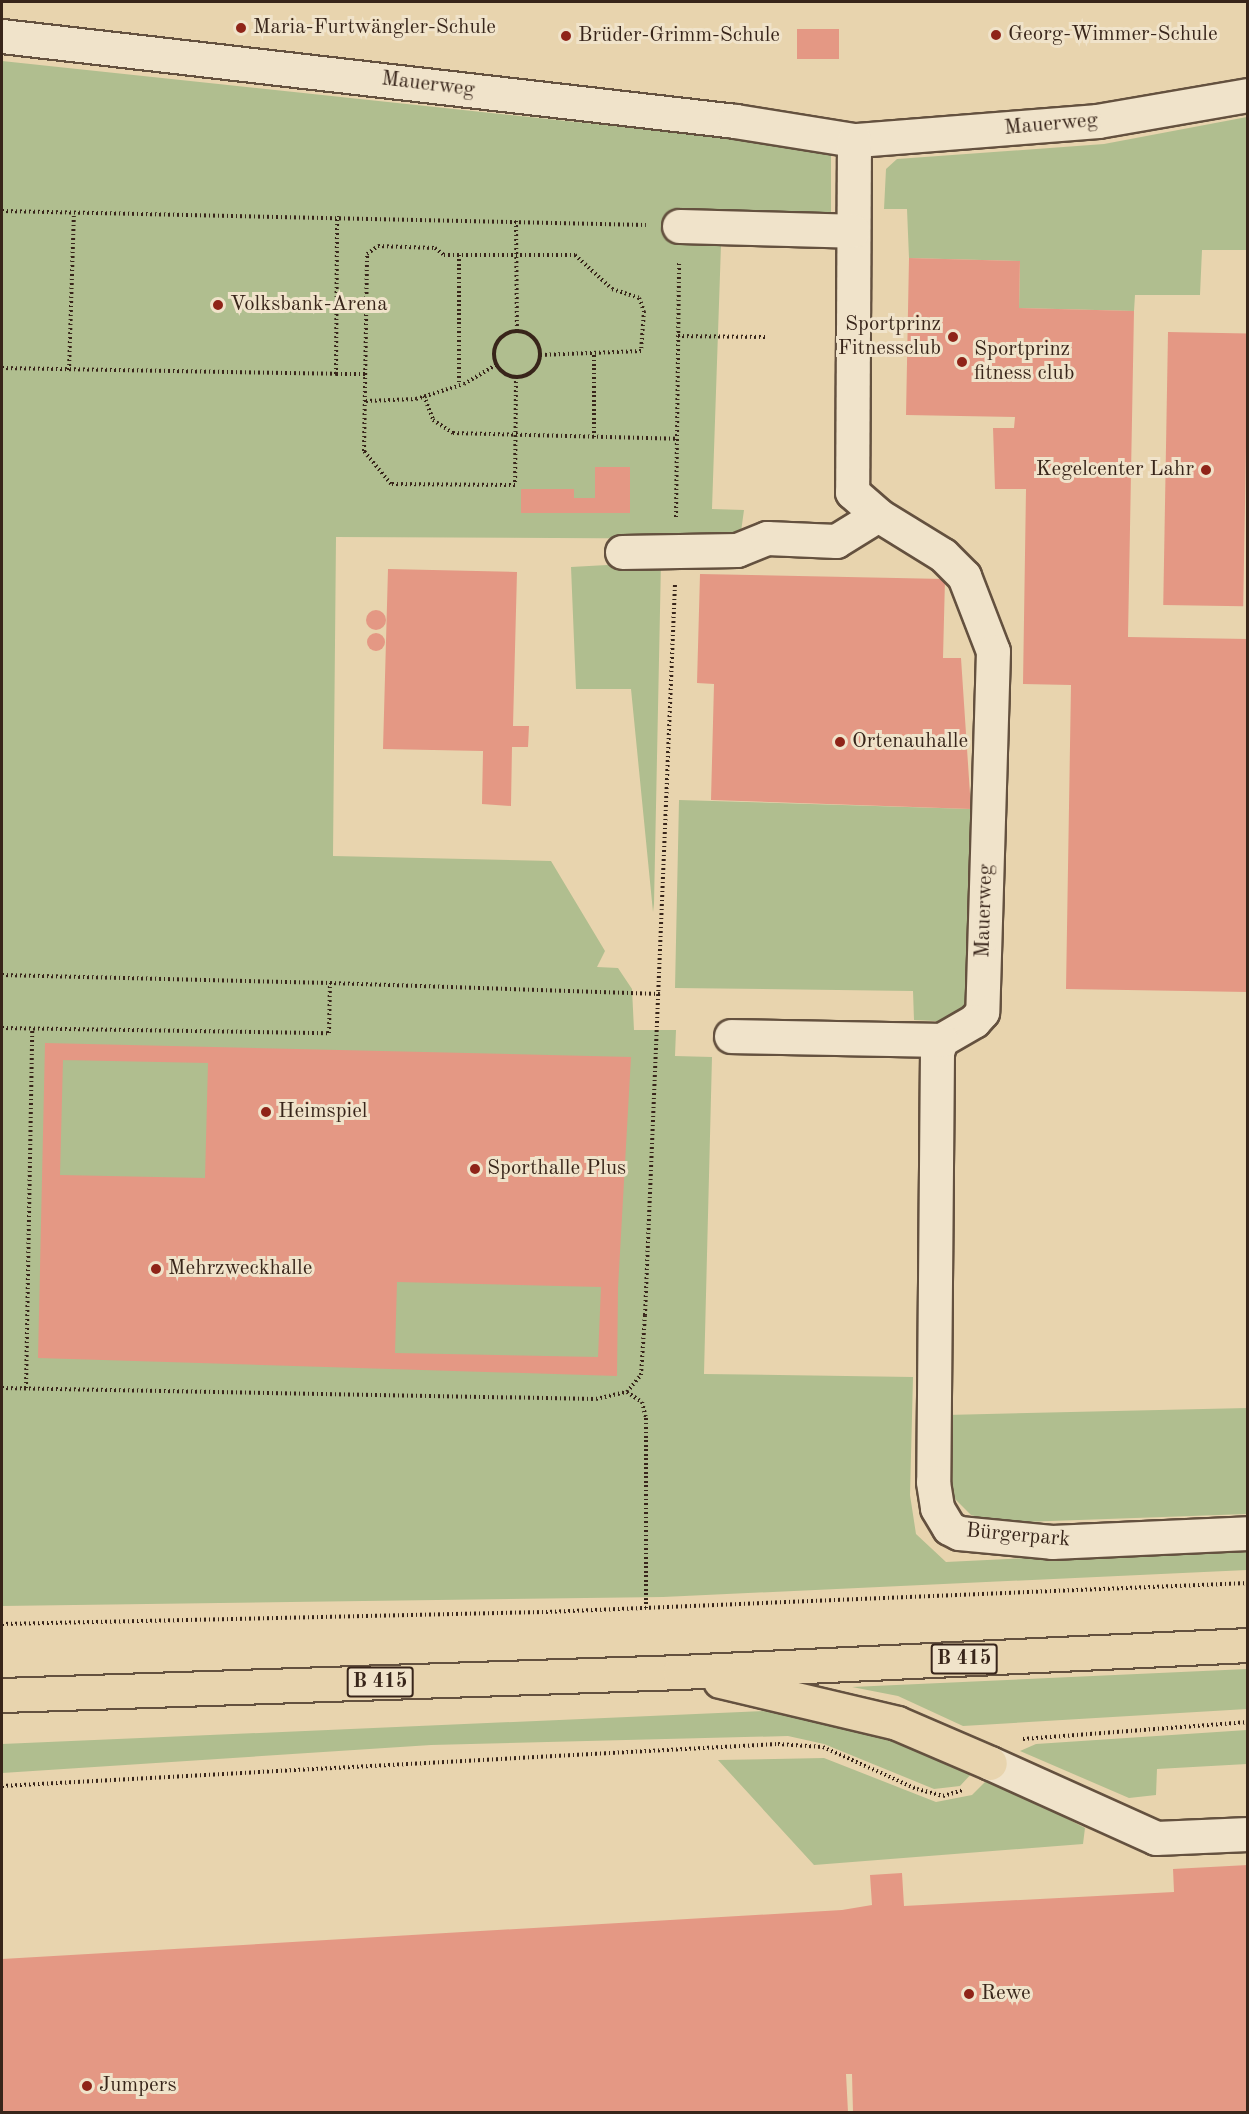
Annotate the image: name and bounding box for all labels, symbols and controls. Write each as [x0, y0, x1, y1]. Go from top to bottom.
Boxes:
place label: Maria-Furtwängler-Schule [253, 15, 496, 41]
marker: Maria-Furtwängler-Schule [234, 21, 248, 35]
place label: Georg-Wimmer-Schule [1008, 22, 1218, 48]
place label: Brüder-Grimm-Schule [578, 23, 780, 49]
marker: Georg-Wimmer-Schule [989, 28, 1003, 42]
marker: Brüder-Grimm-Schule [559, 29, 573, 43]
street label: Mauerweg [380, 67, 476, 103]
street label: Mauerweg [1003, 108, 1099, 142]
place label: Volksbank-Arena [230, 292, 387, 318]
marker: Volksbank-Arena [211, 298, 225, 312]
place label: Sportprinz Fitnessclub [838, 312, 941, 362]
marker: Sportprinz Fitnessclub [946, 330, 960, 344]
place label: Sportprinz fitness club [974, 337, 1074, 387]
marker: Sportprinz fitness club [955, 355, 969, 369]
place label: Kegelcenter Lahr [1036, 457, 1194, 483]
marker: Kegelcenter Lahr [1199, 463, 1213, 477]
place label: Ortenauhalle [852, 729, 968, 755]
marker: Ortenauhalle [833, 735, 847, 749]
street label: Mauerweg [971, 864, 999, 958]
place label: Heimspiel [278, 1099, 368, 1125]
marker: Heimspiel [259, 1105, 273, 1119]
place label: Sporthalle Plus [487, 1156, 626, 1182]
marker: Sporthalle Plus [468, 1162, 482, 1176]
place label: Mehrzweckhalle [168, 1256, 312, 1282]
marker: Mehrzweckhalle [149, 1262, 163, 1276]
street label: Bürgerpark [965, 1519, 1071, 1553]
road number: B 415 [930, 1642, 998, 1676]
road number: B 415 [346, 1665, 415, 1699]
place label: Rewe [981, 1981, 1031, 2007]
marker: Rewe [962, 1987, 976, 2001]
place label: Jumpers [99, 2073, 176, 2099]
marker: Jumpers [80, 2079, 94, 2093]

